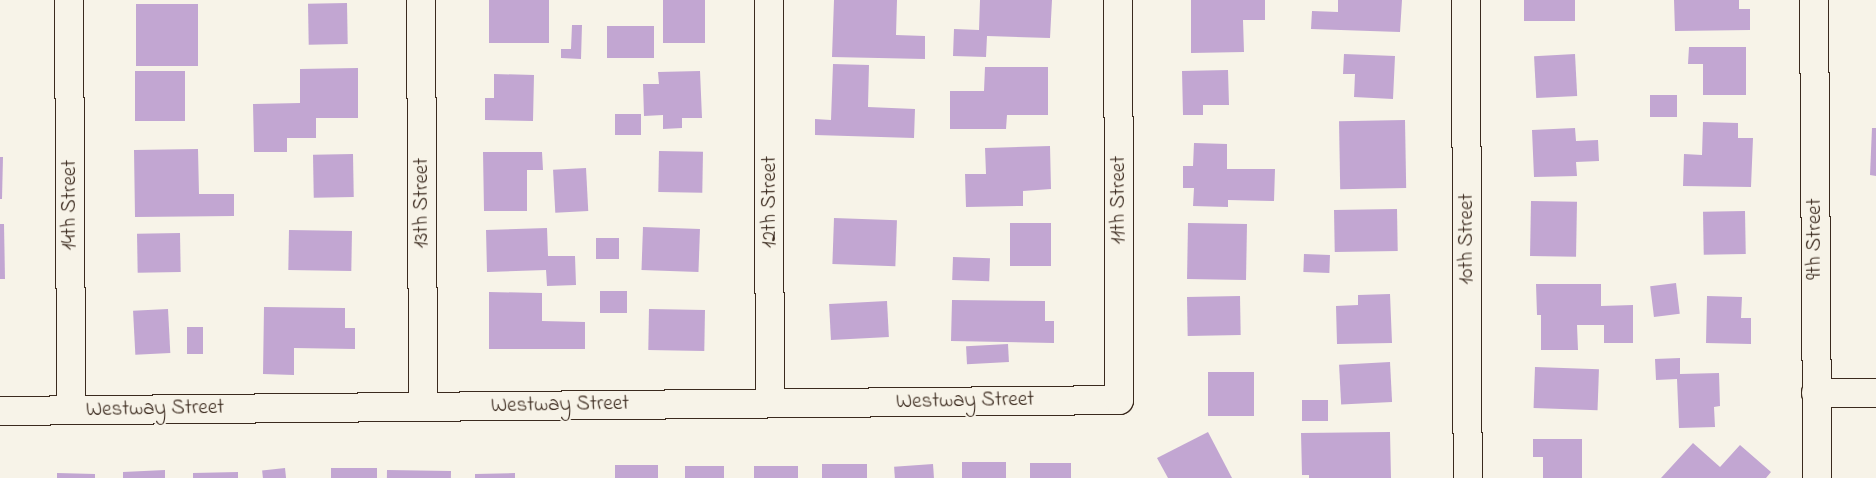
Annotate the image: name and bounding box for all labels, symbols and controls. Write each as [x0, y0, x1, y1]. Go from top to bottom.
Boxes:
street label: 12th Street [757, 156, 783, 248]
street label: 11th Street [1106, 156, 1132, 244]
street label: 13th Street [409, 158, 435, 248]
street label: 14th Street [57, 160, 83, 250]
street label: 10th Street [1454, 194, 1480, 284]
street label: 9th Street [1802, 198, 1828, 280]
street label: Westway Street [896, 387, 1034, 415]
street label: Westway Street [491, 391, 629, 419]
street label: Westway Street [86, 395, 224, 423]

